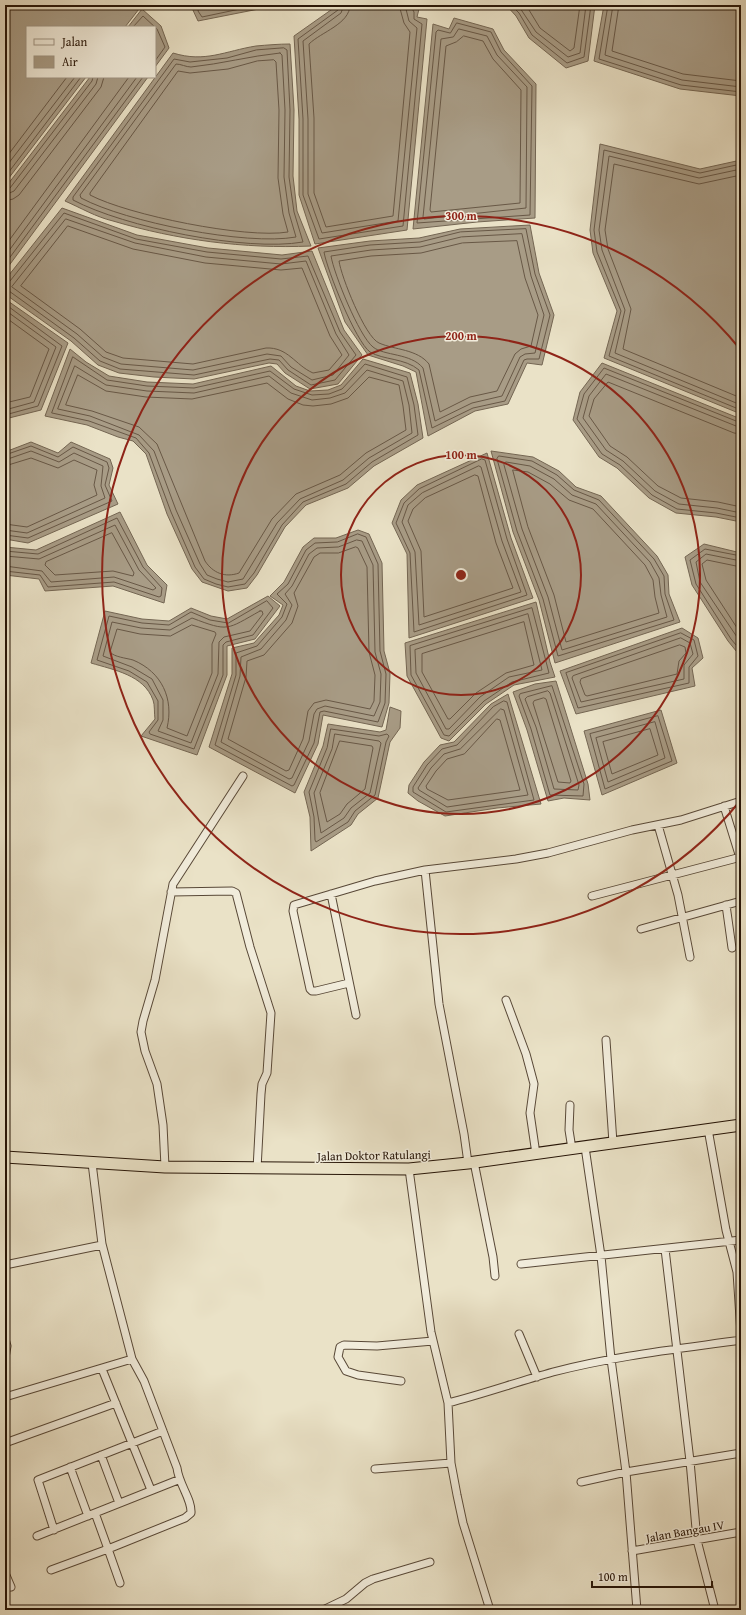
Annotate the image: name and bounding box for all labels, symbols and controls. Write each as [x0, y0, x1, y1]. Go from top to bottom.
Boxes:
legend [26, 26, 156, 78]
text: Jalan [60, 33, 87, 50]
text: Air [62, 53, 78, 70]
text: 300 m [445, 207, 478, 224]
text: 200 m [445, 327, 478, 344]
text: 100 m [445, 446, 478, 463]
centre of rings [454, 568, 468, 582]
street label: Jalan Doktor Ratulangi [315, 1145, 432, 1165]
street label: Jalan Bangau IV [642, 1516, 726, 1547]
scale bar [592, 1563, 712, 1589]
text: 100 m [598, 1568, 628, 1585]

